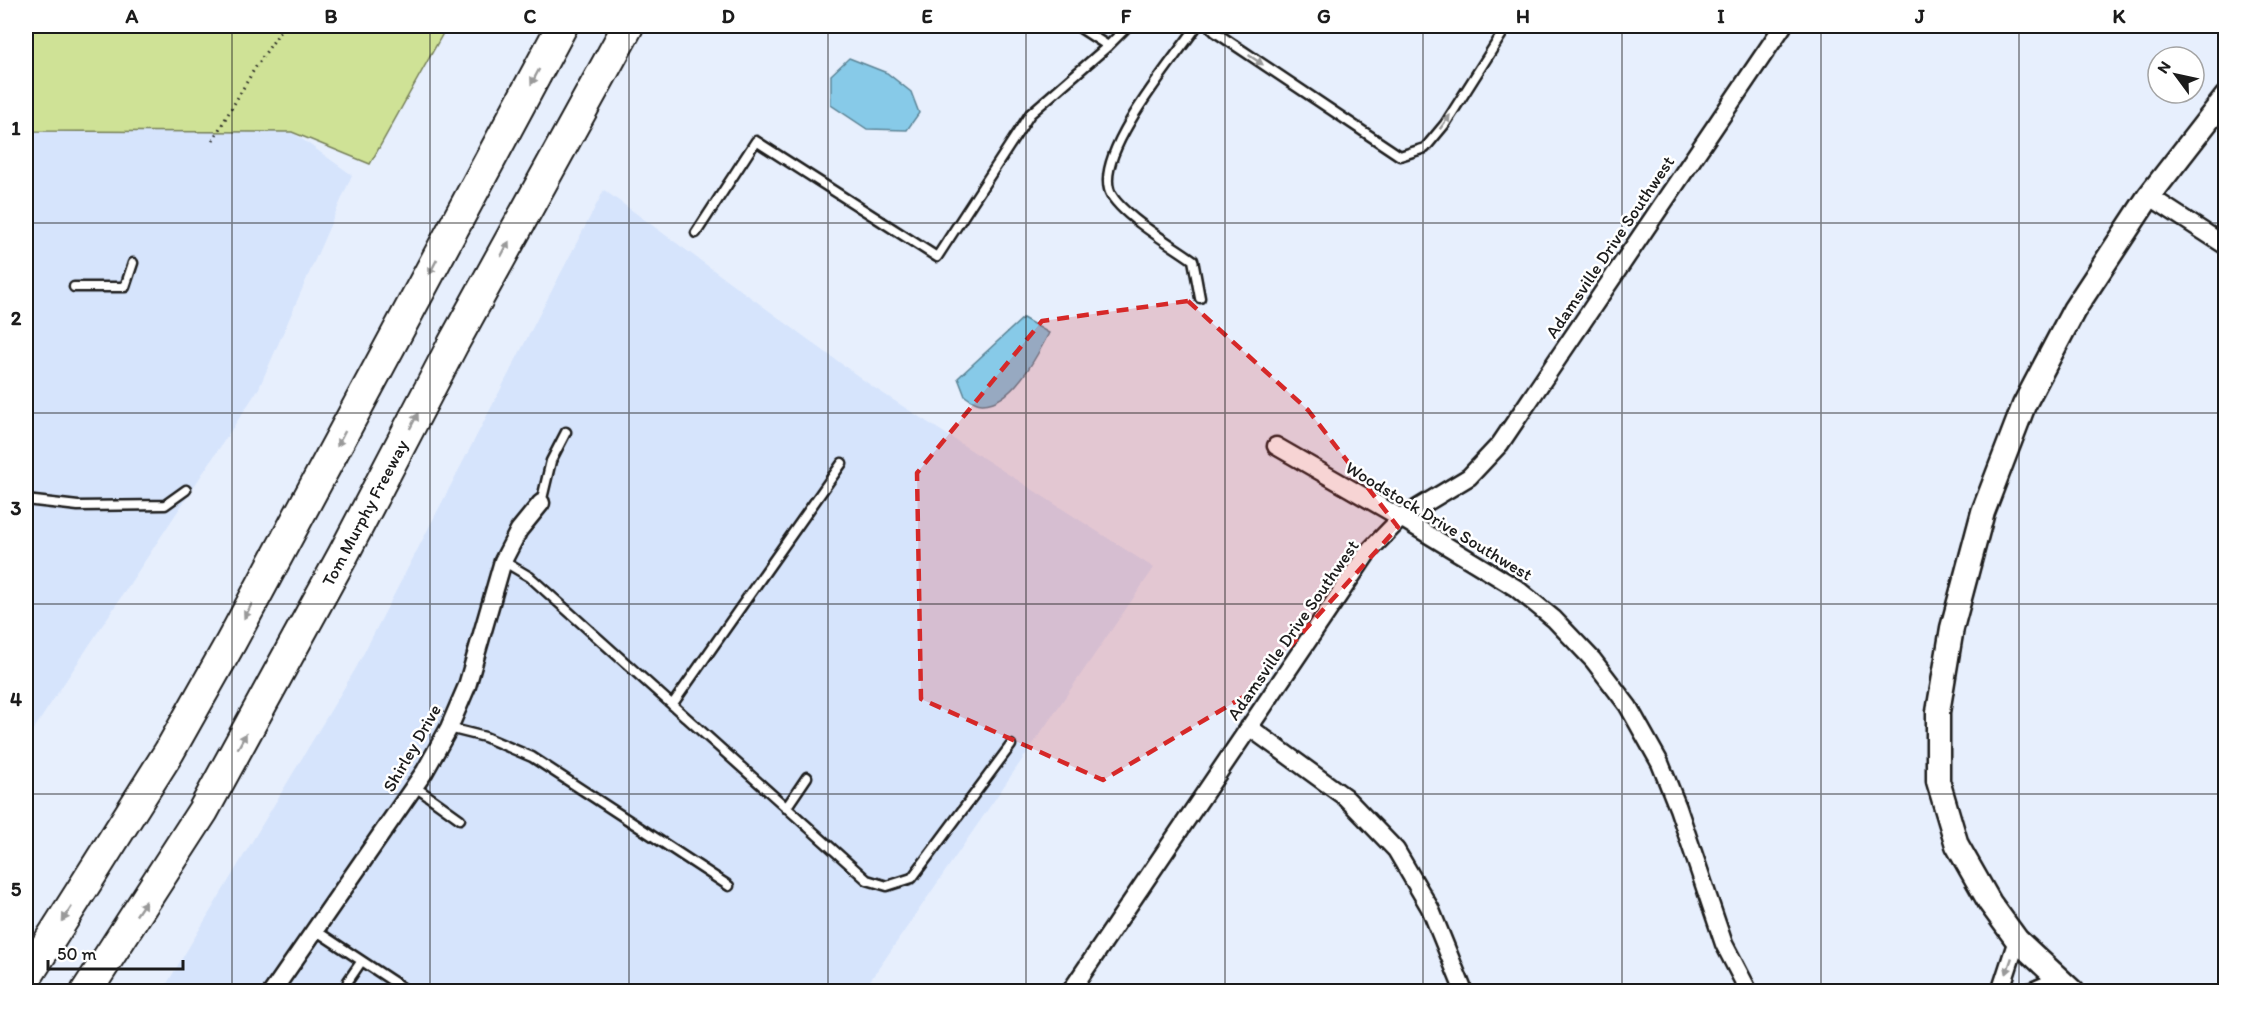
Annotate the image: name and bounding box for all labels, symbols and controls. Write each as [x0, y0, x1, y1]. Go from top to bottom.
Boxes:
text: A [125, 4, 139, 28]
text: B [325, 4, 338, 28]
text: C [524, 4, 537, 28]
text: D [721, 4, 735, 28]
text: E [921, 4, 933, 28]
text: F [1121, 4, 1132, 28]
text: G [1317, 4, 1331, 28]
text: H [1516, 4, 1530, 28]
text: I [1717, 4, 1725, 28]
text: J [1914, 4, 1925, 28]
text: K [2113, 4, 2127, 28]
north arrow [2146, 45, 2206, 105]
one-way arrow [1248, 54, 1264, 65]
text: N [2153, 57, 2175, 77]
one-way arrow [530, 69, 540, 86]
one-way arrow [1439, 115, 1451, 131]
text: 1 [11, 116, 21, 140]
street label: Adamsville Drive Southwest [1541, 151, 1679, 342]
one-way arrow [500, 240, 510, 257]
one-way arrow [428, 259, 438, 276]
text: 2 [11, 306, 22, 330]
one-way arrow [408, 412, 418, 430]
one-way arrow [336, 431, 346, 448]
street label: Tom Murphy Freeway [317, 435, 413, 590]
street label: Woodstock Drive Southwest [1341, 456, 1537, 586]
text: 3 [11, 496, 22, 520]
street label: Adamsville Drive Southwest [1222, 535, 1364, 724]
one-way arrow [243, 603, 253, 620]
text: 4 [10, 687, 22, 711]
street label: Shirley Drive [378, 700, 446, 796]
one-way arrow [237, 732, 247, 749]
text: 5 [11, 877, 22, 901]
one-way arrow [136, 900, 147, 916]
one-way arrow [61, 906, 72, 923]
scale bar [48, 933, 183, 971]
text: 50 m [57, 943, 97, 965]
one-way arrow [2003, 957, 2013, 975]

